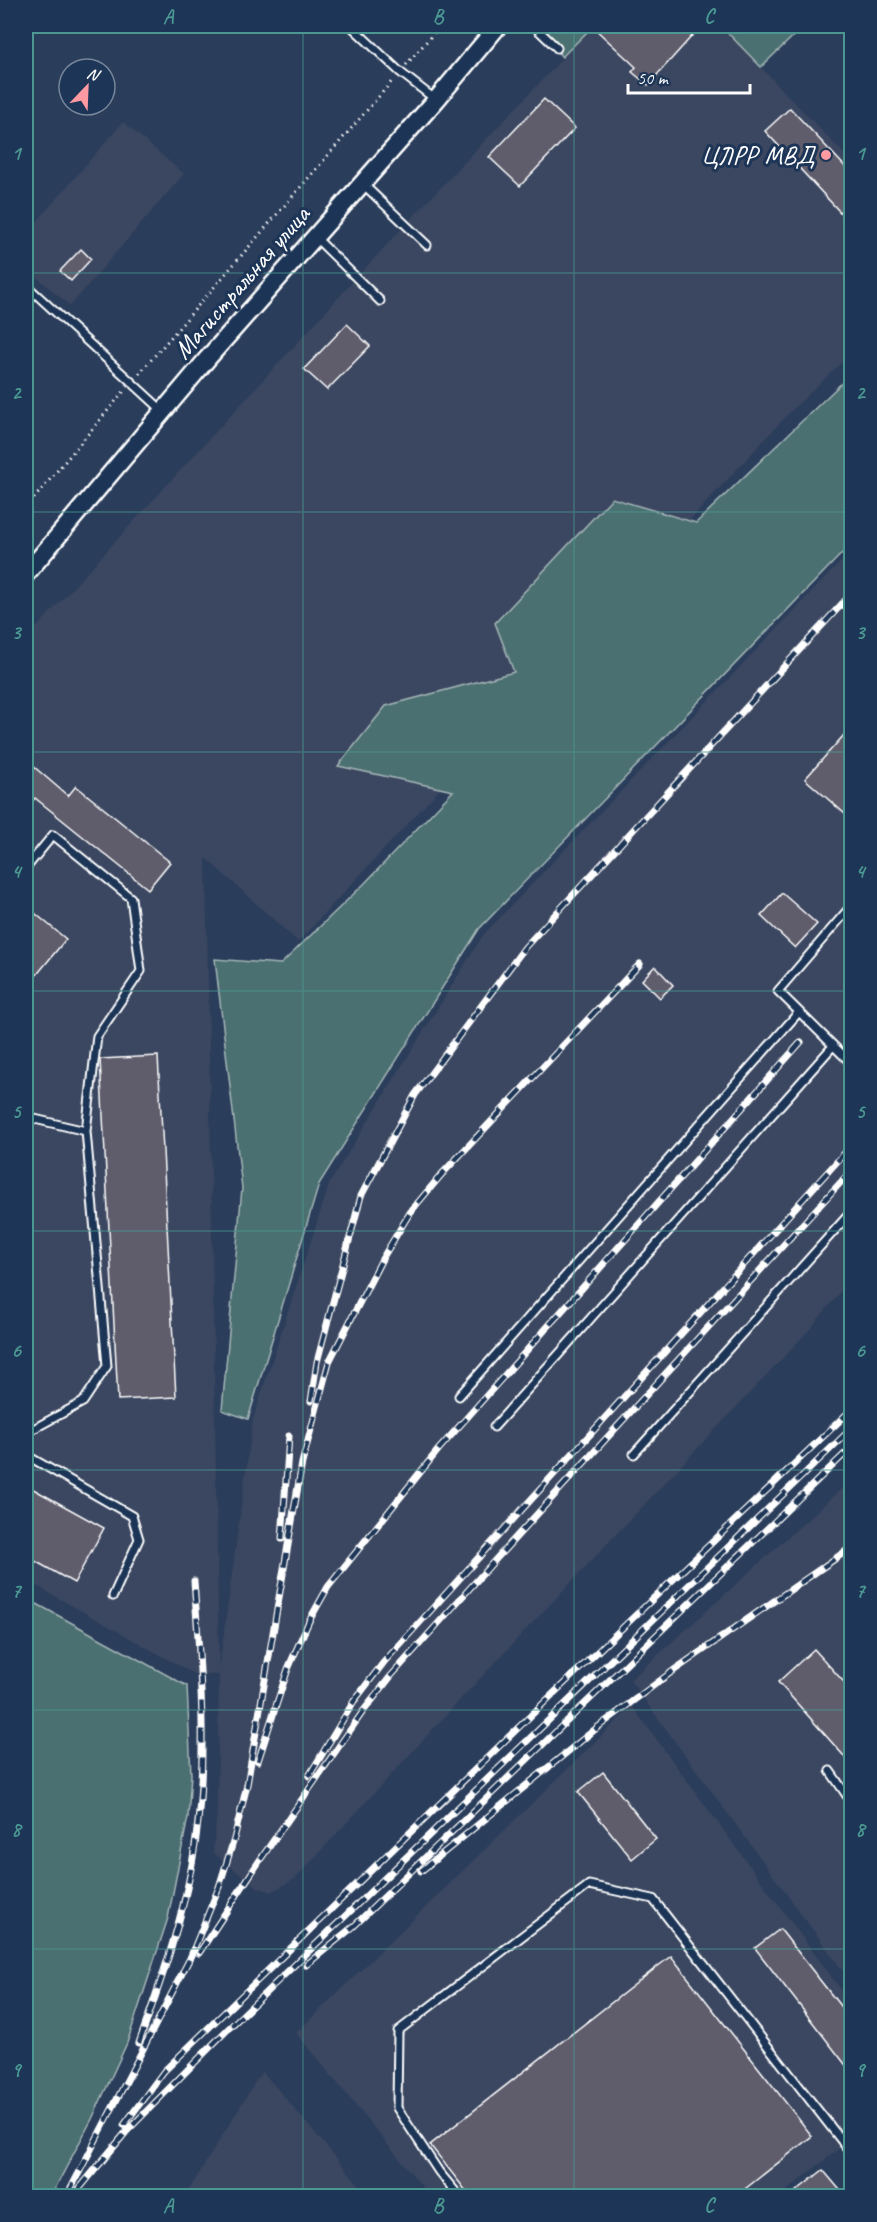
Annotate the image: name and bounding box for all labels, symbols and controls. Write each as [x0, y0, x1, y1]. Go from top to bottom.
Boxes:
text: A [163, 4, 175, 29]
text: B [433, 4, 445, 29]
text: C [704, 4, 716, 29]
north arrow [57, 57, 117, 117]
scale bar [628, 57, 750, 95]
text: N [84, 63, 104, 86]
text: 50 m [637, 67, 670, 89]
place label: ЦЛРР МВД [701, 139, 816, 172]
text: 1 [12, 141, 23, 166]
text: 1 [856, 141, 867, 166]
marker: ЦЛРР МВД [819, 148, 833, 162]
street label: Магистральная улица [166, 198, 318, 366]
text: 2 [12, 380, 23, 405]
text: 2 [856, 380, 867, 405]
text: 3 [12, 620, 23, 645]
text: 3 [856, 620, 867, 645]
text: 4 [12, 859, 24, 884]
text: 4 [856, 859, 868, 884]
text: 5 [12, 1099, 23, 1124]
text: 5 [856, 1099, 867, 1124]
text: 6 [11, 1338, 22, 1363]
text: 6 [855, 1338, 866, 1363]
text: 7 [12, 1578, 23, 1603]
text: 7 [856, 1578, 867, 1603]
text: 8 [12, 1817, 24, 1842]
text: 8 [856, 1817, 868, 1842]
text: 9 [12, 2057, 23, 2082]
text: 9 [856, 2057, 867, 2082]
text: A [163, 2193, 175, 2218]
text: B [433, 2193, 445, 2218]
text: C [704, 2193, 716, 2218]

